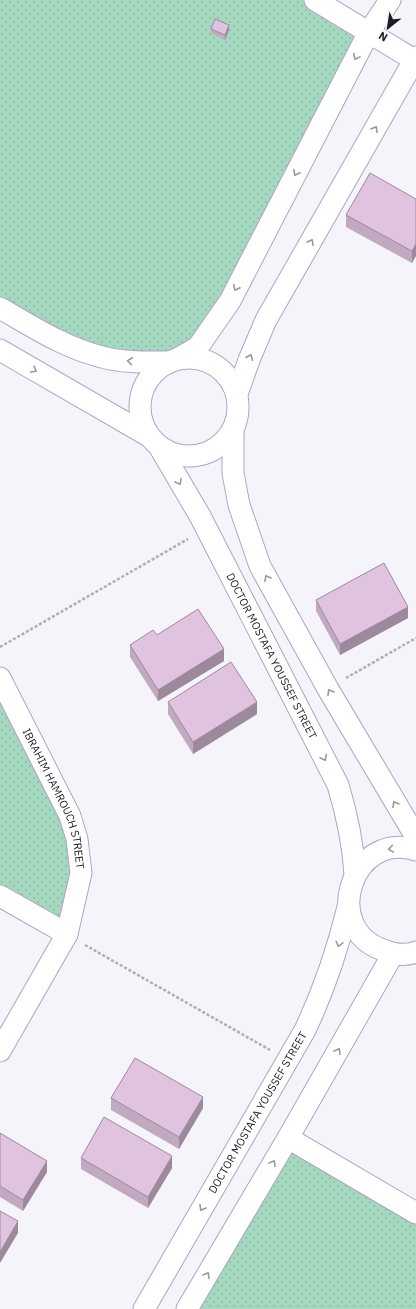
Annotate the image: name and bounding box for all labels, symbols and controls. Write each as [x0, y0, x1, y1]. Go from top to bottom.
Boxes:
north arrow [368, 8, 408, 48]
text: N [376, 29, 390, 45]
one-way arrow [353, 53, 361, 61]
one-way arrow [370, 126, 378, 133]
one-way arrow [293, 169, 301, 176]
one-way arrow [306, 239, 313, 246]
one-way arrow [234, 284, 241, 292]
one-way arrow [245, 354, 253, 362]
one-way arrow [127, 357, 133, 366]
one-way arrow [30, 365, 37, 372]
one-way arrow [174, 478, 181, 485]
street label: DOCTOR MOSTAFA YOUSSEF STREET [223, 570, 320, 742]
one-way arrow [264, 575, 271, 582]
one-way arrow [327, 689, 334, 696]
street label: IBRAHIM HAMROUCH STREET [20, 726, 88, 870]
one-way arrow [319, 754, 327, 762]
one-way arrow [393, 801, 400, 808]
one-way arrow [388, 844, 394, 853]
one-way arrow [335, 941, 344, 948]
street label: DOCTOR MOSTAFA YOUSSEF STREET [205, 1028, 310, 1196]
one-way arrow [333, 1048, 340, 1055]
one-way arrow [268, 1160, 276, 1167]
one-way arrow [200, 1204, 207, 1211]
one-way arrow [202, 1272, 210, 1279]

